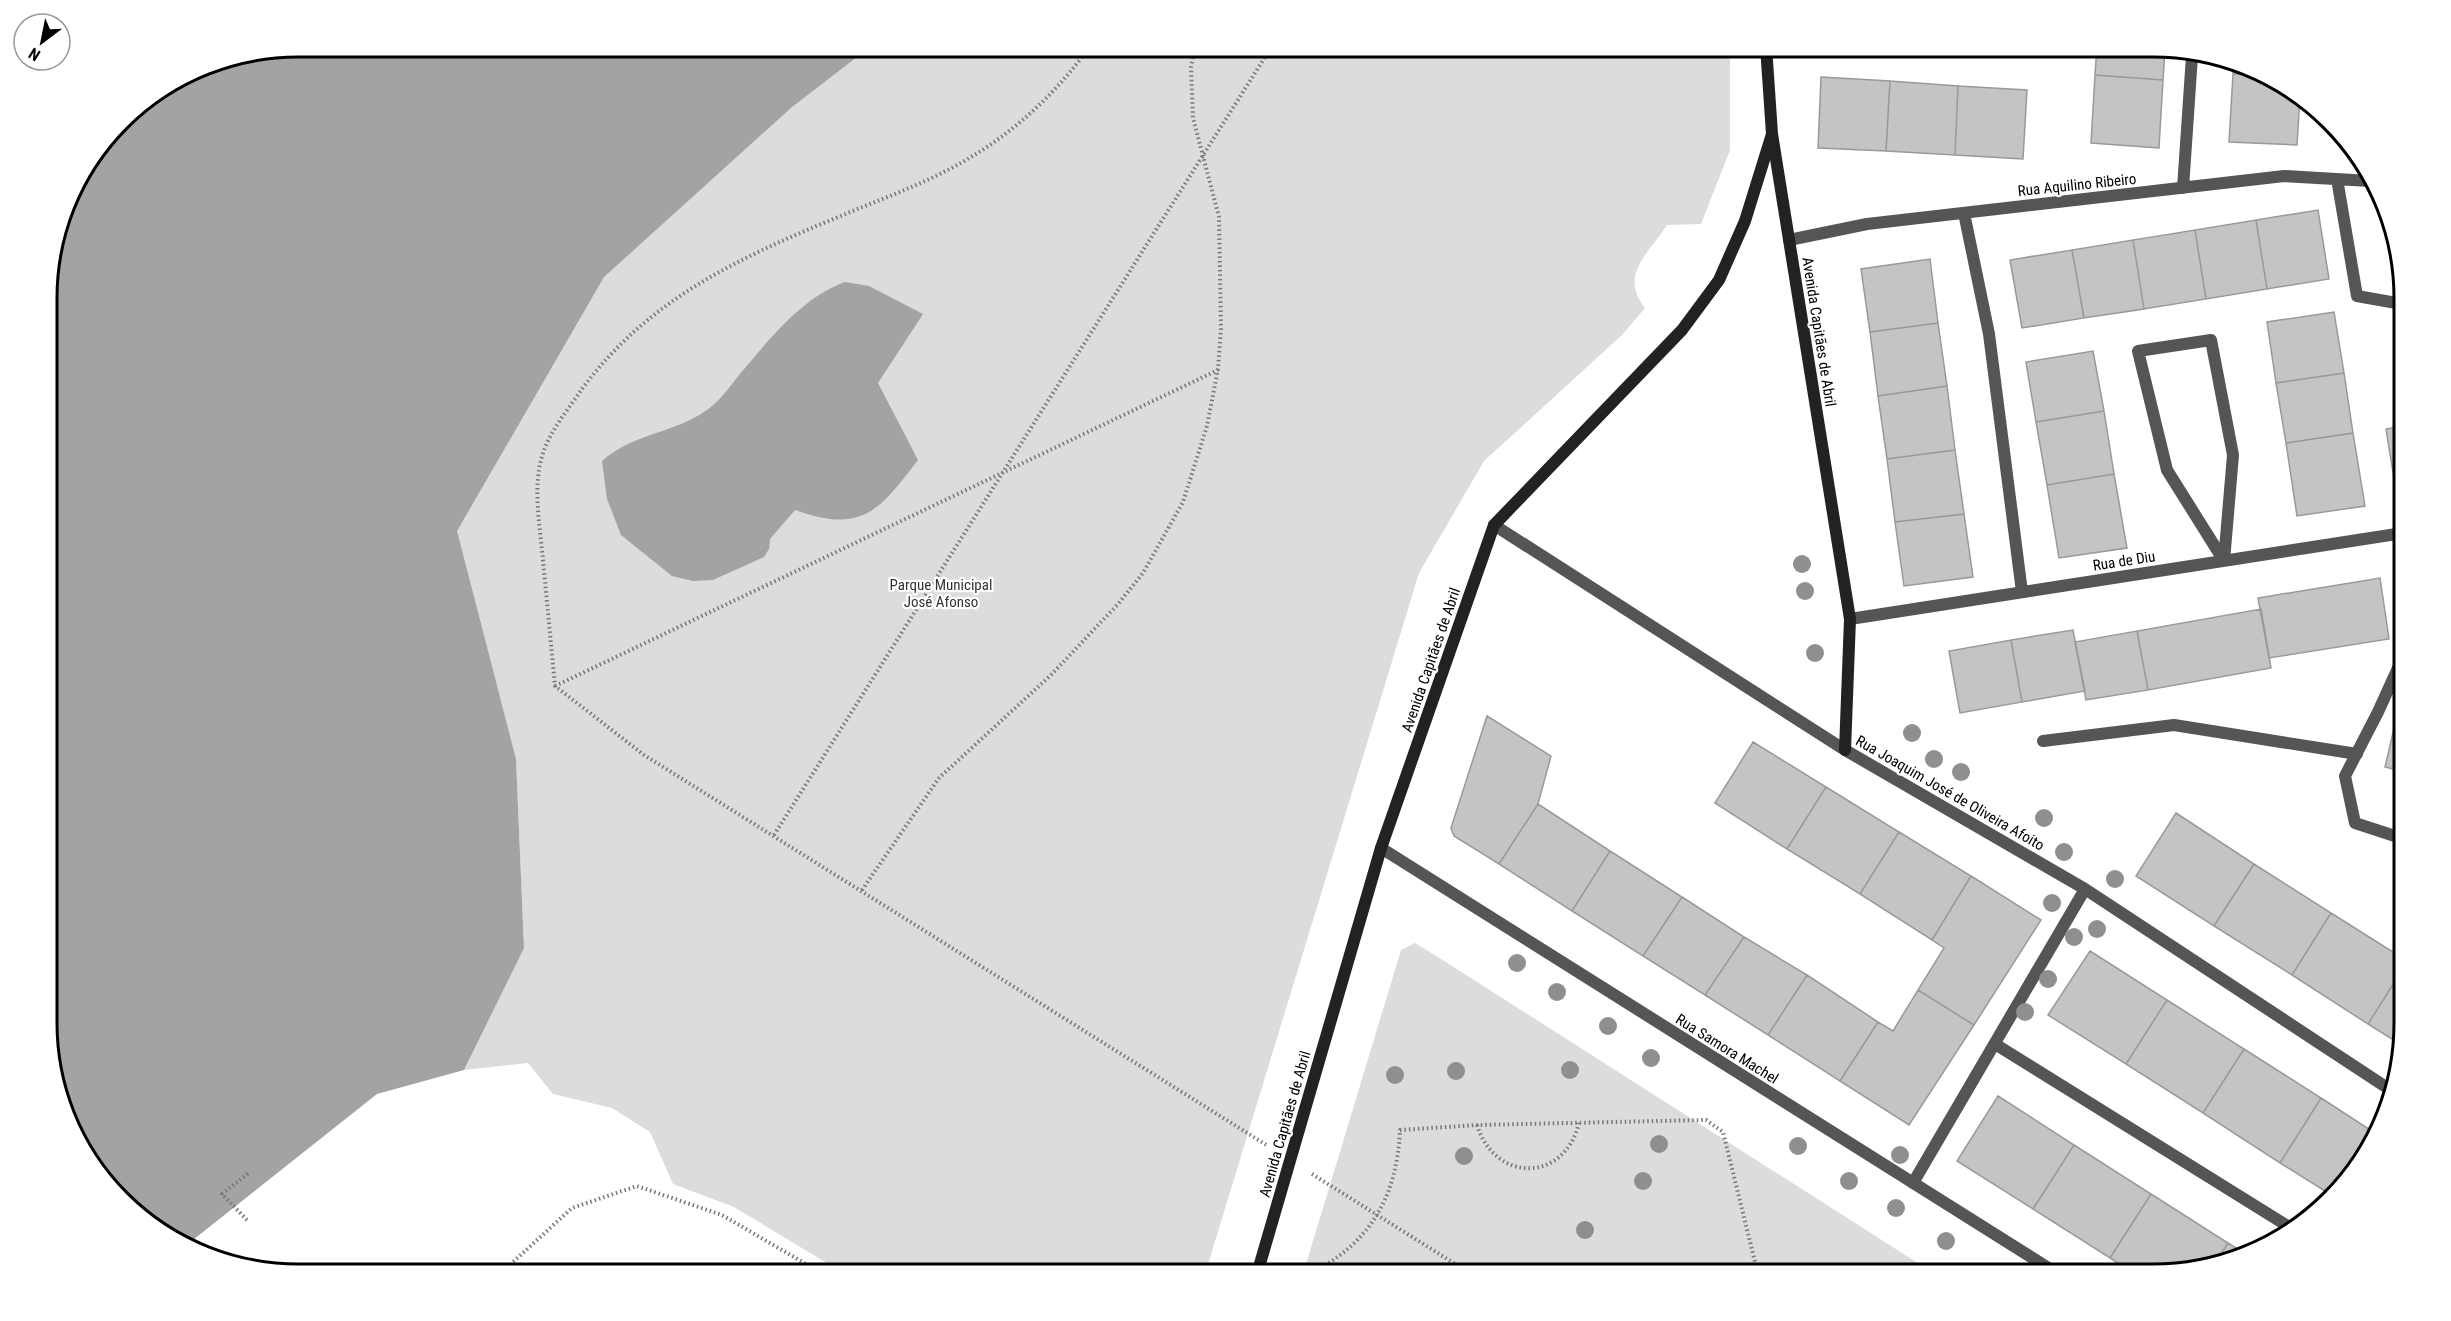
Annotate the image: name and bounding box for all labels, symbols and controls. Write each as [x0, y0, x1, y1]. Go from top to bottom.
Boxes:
north arrow [12, 12, 72, 72]
text: N [25, 44, 44, 65]
street label: Rua Aquilino Ribeiro [2017, 170, 2137, 200]
street label: Avenida Capitães de Abril [1798, 256, 1840, 408]
street label: Rua de Diu [2091, 547, 2157, 575]
park label: Parque Municipal José Afonso [890, 576, 992, 611]
street label: Avenida Capitães de Abril [1398, 586, 1464, 734]
street label: Rua Joaquim José de Oliveira Afoito [1853, 732, 2047, 854]
street label: Rua Samora Machel [1672, 1010, 1782, 1088]
street label: Avenida Capitães de Abril [1255, 1049, 1315, 1199]

